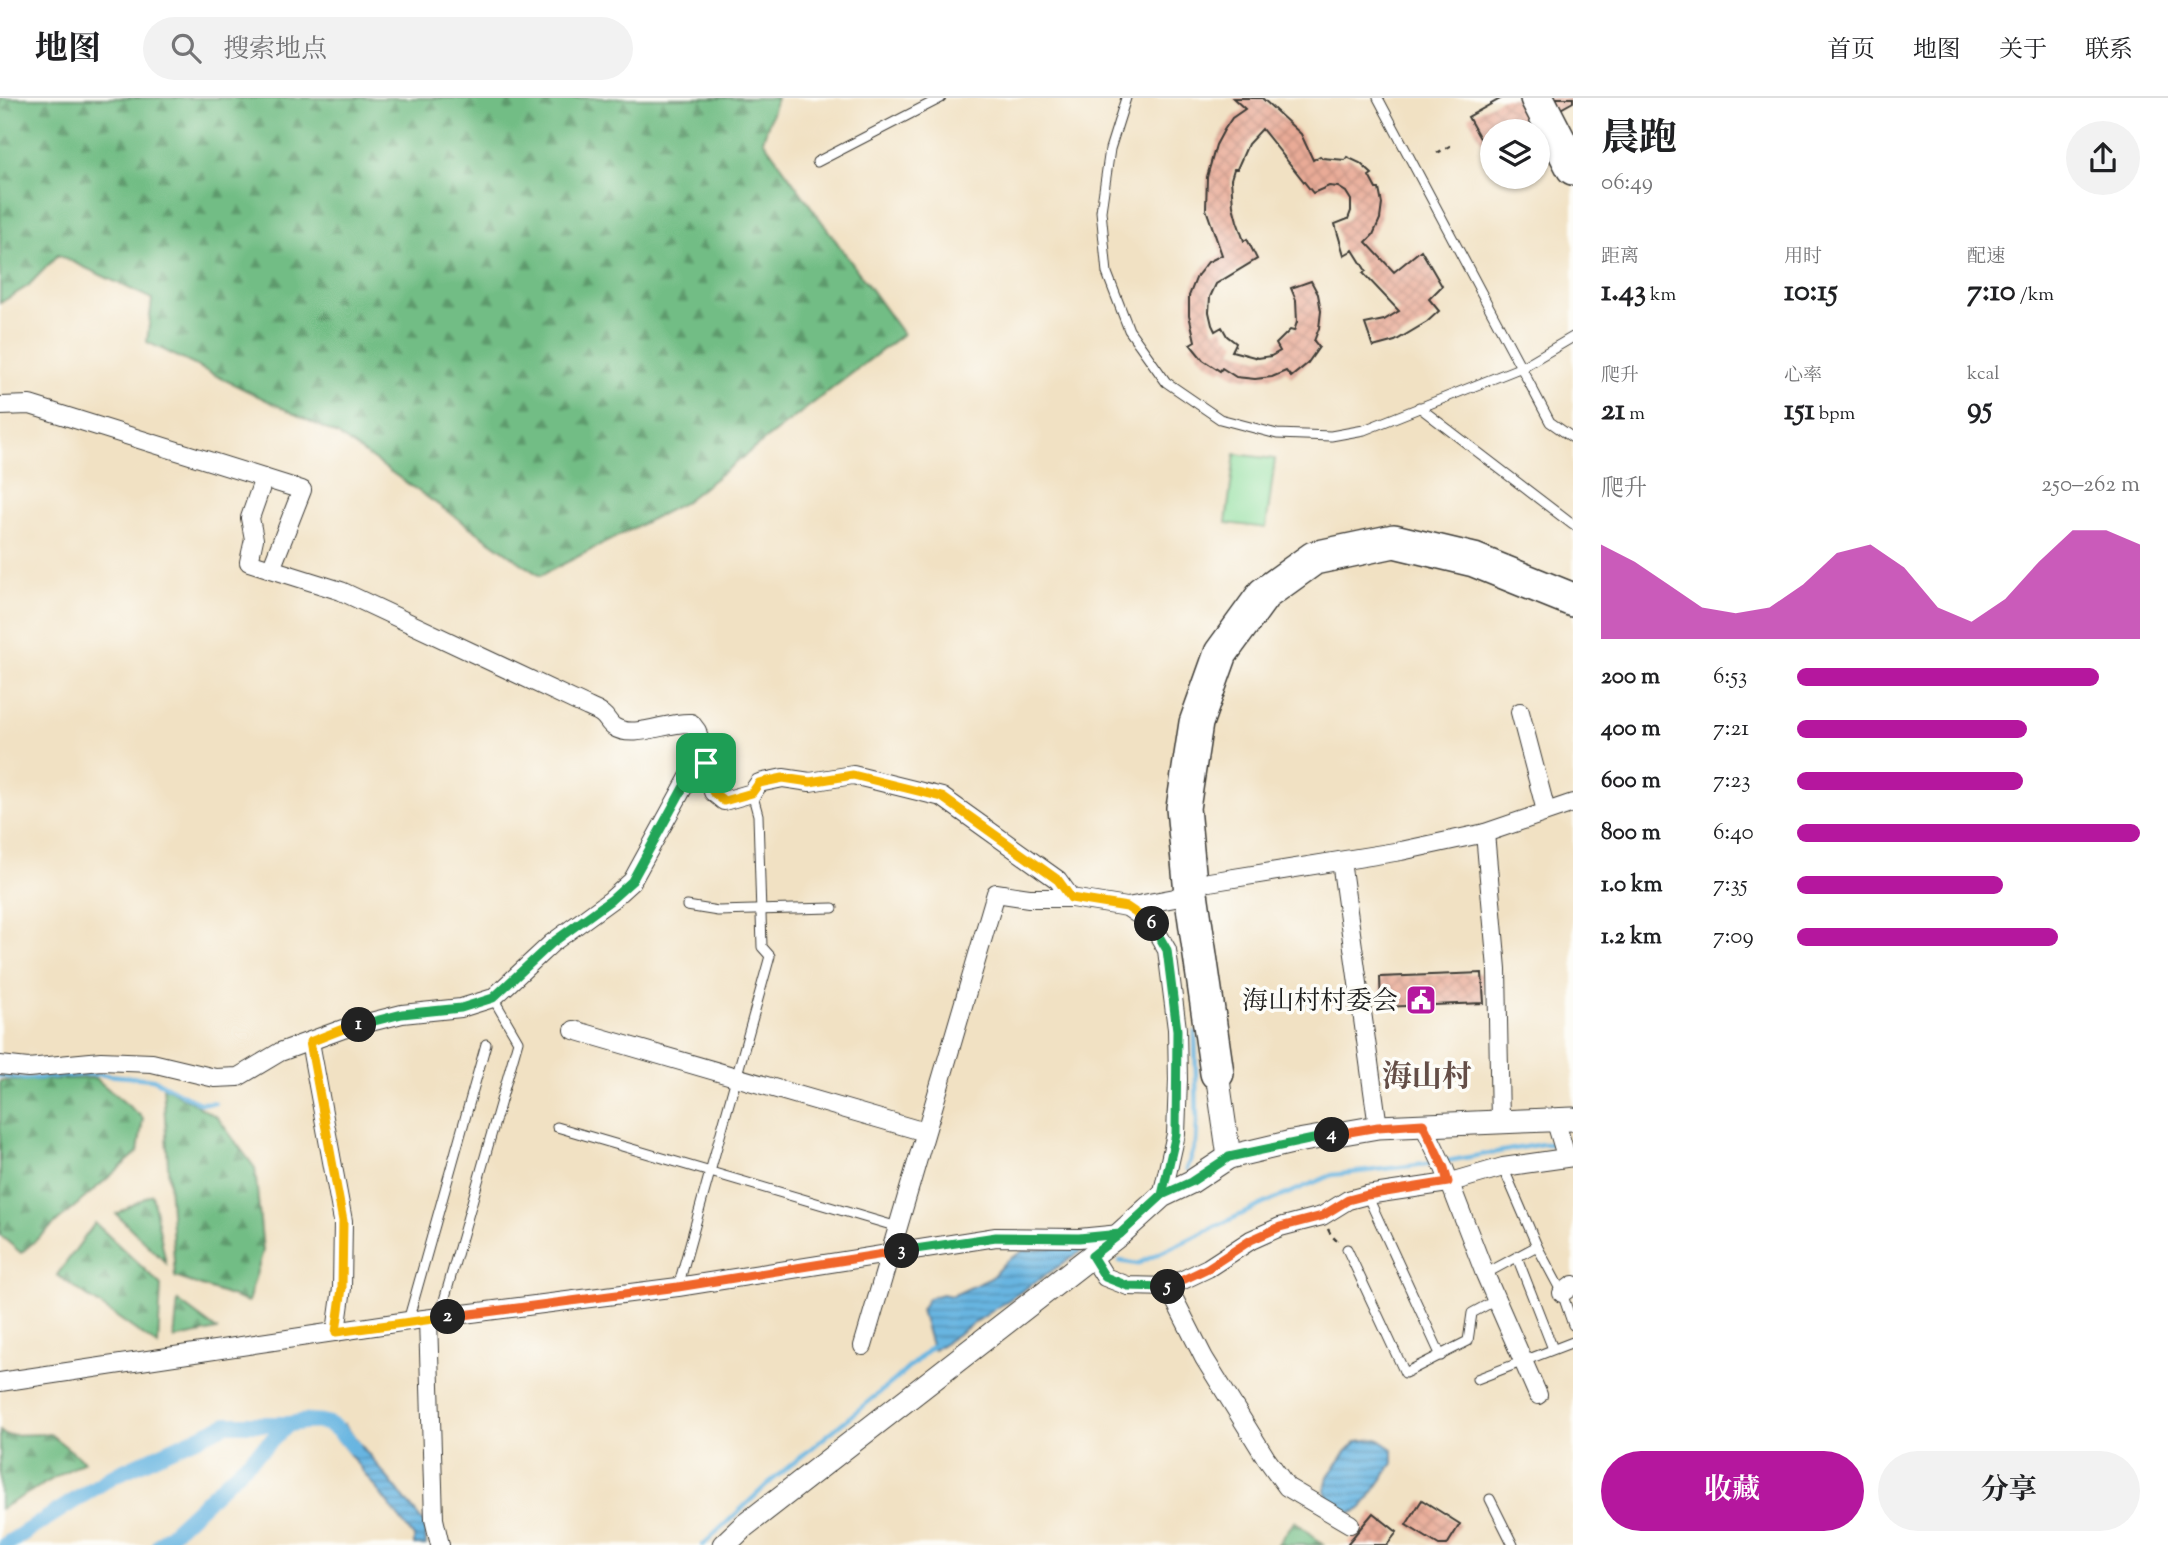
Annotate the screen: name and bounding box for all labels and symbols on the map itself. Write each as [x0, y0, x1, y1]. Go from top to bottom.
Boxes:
pin [676, 733, 736, 793]
pin: 6 [1134, 906, 1170, 942]
public building icon: 海山村村委会 [1404, 983, 1438, 1017]
place label: 海山村村委会 [1242, 984, 1398, 1021]
pin: 1 [342, 1007, 376, 1042]
district label: 海山村 [1382, 1057, 1472, 1100]
pin: 4 [1314, 1118, 1350, 1152]
pin: 3 [884, 1234, 920, 1268]
pin: 5 [1150, 1270, 1186, 1304]
pin: 2 [430, 1300, 466, 1334]

